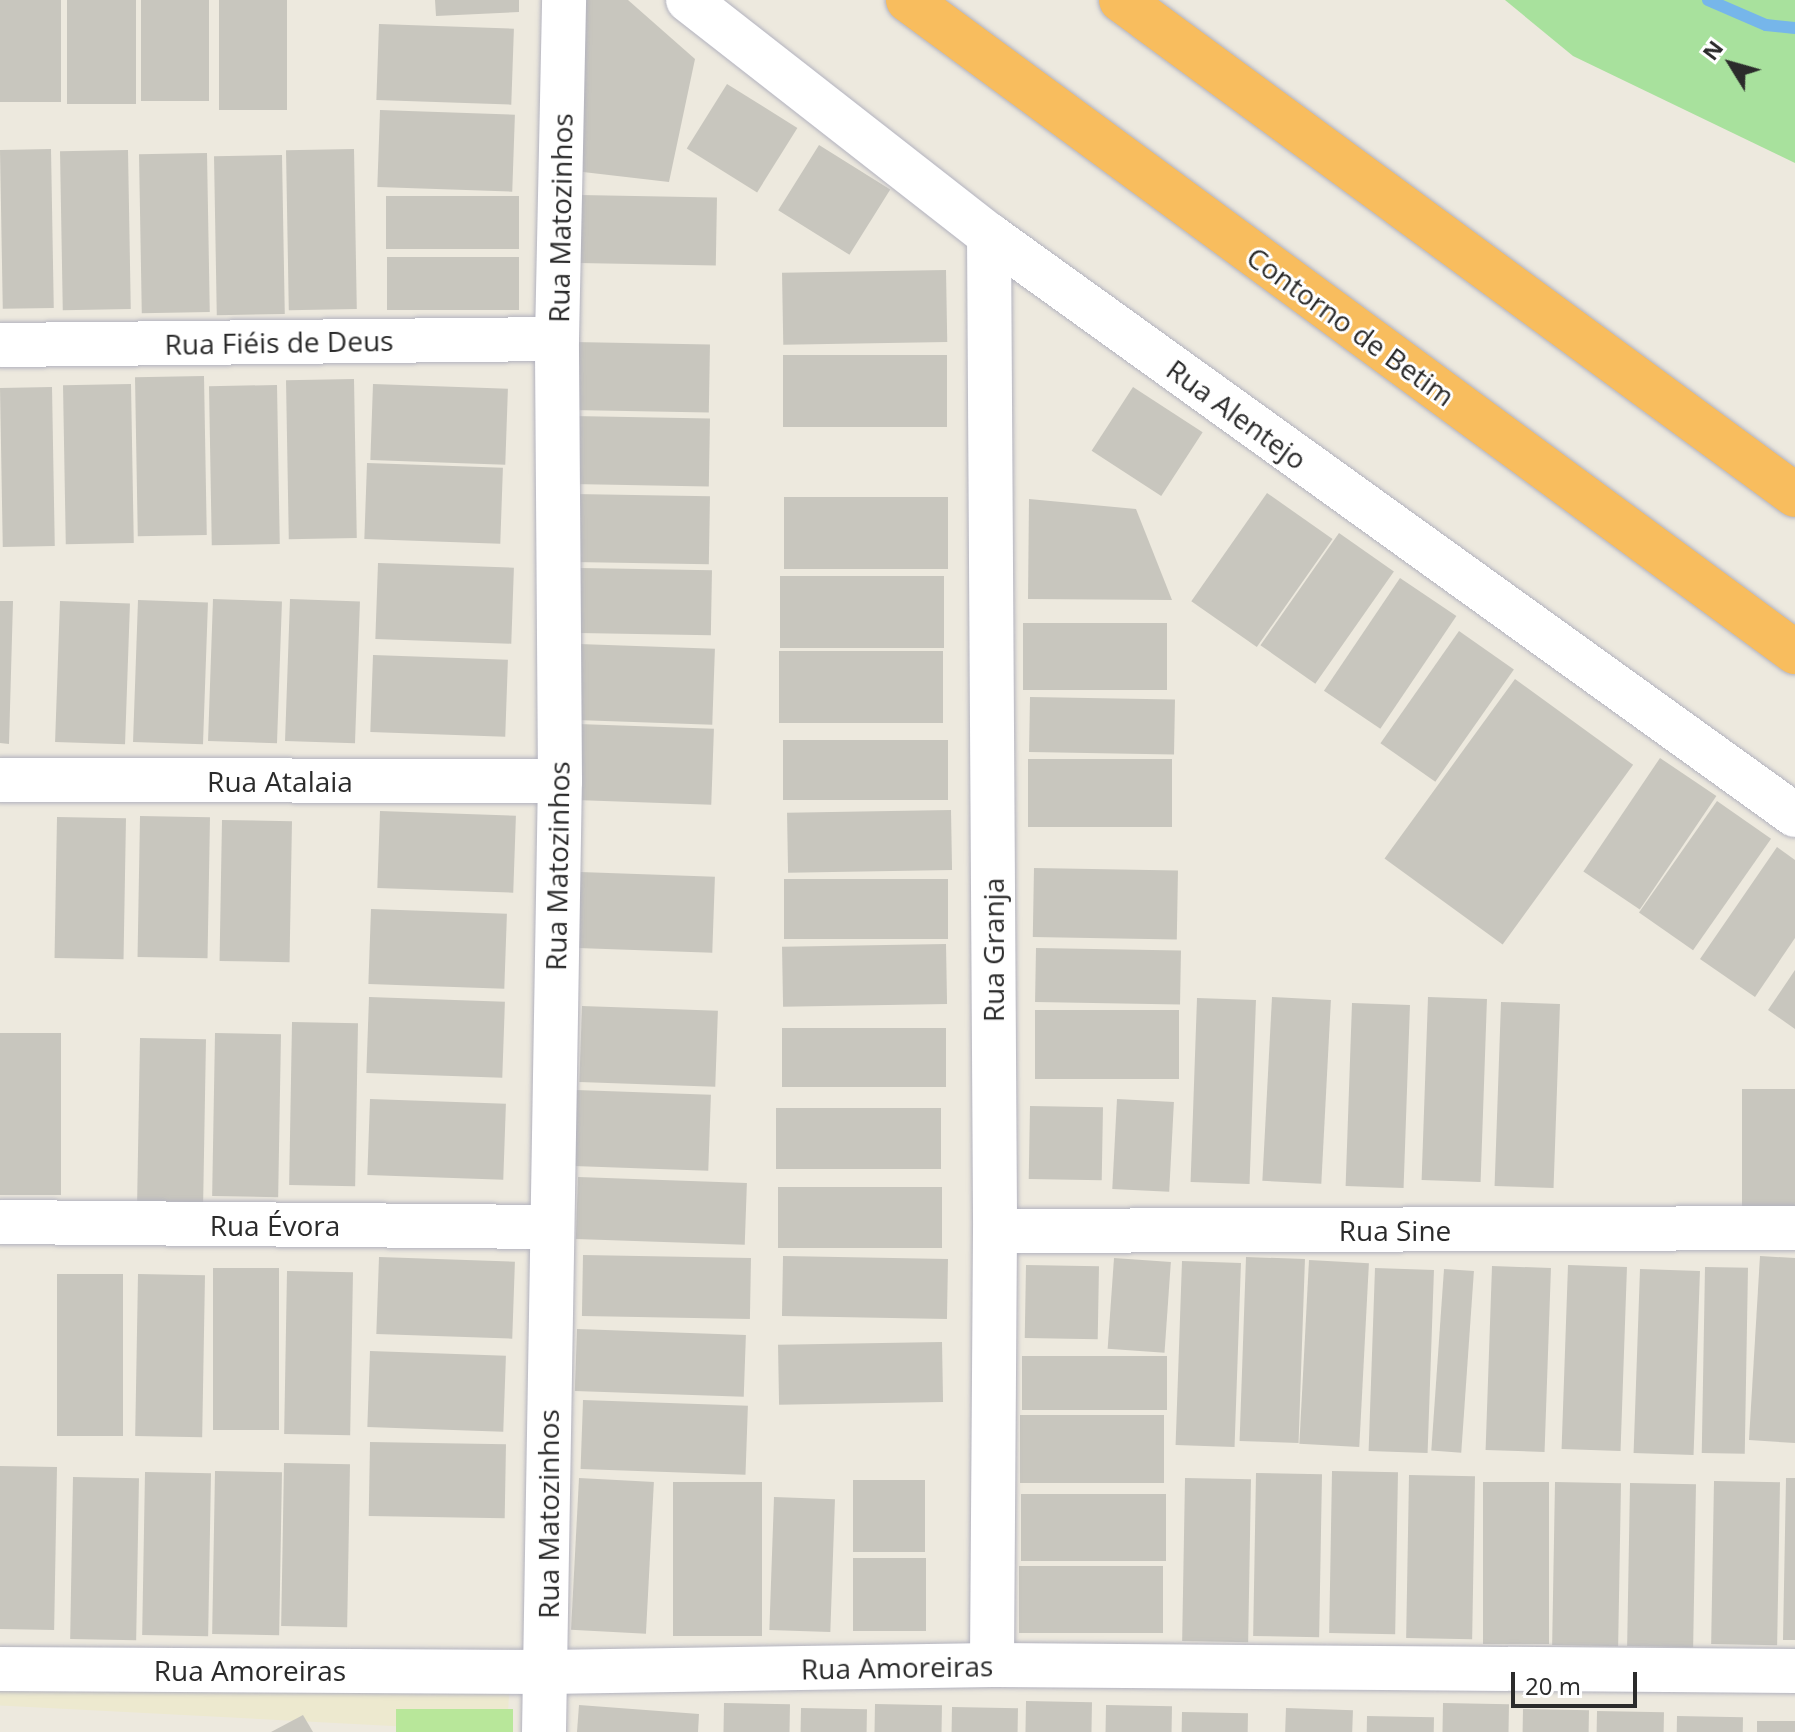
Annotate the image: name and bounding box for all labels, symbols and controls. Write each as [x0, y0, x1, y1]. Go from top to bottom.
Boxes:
north arrow [1691, 24, 1771, 104]
text: N [1694, 33, 1729, 66]
street label: Rua Matozinhos [541, 113, 579, 323]
street label: Contorno de Betim [1241, 239, 1461, 413]
street label: Rua Fiéis de Deus [164, 323, 394, 361]
street label: Rua Alentejo [1161, 352, 1313, 476]
street label: Rua Matozinhos [538, 761, 576, 971]
street label: Rua Atalaia [207, 764, 353, 798]
street label: Rua Granja [976, 878, 1010, 1022]
street label: Rua Évora [210, 1208, 340, 1242]
street label: Rua Sine [1339, 1213, 1451, 1247]
street label: Rua Matozinhos [531, 1409, 565, 1619]
street label: Rua Amoreiras [801, 1649, 993, 1685]
street label: Rua Amoreiras [154, 1653, 346, 1687]
scale bar [1515, 1656, 1641, 1706]
text: 20 m [1525, 1669, 1581, 1702]

